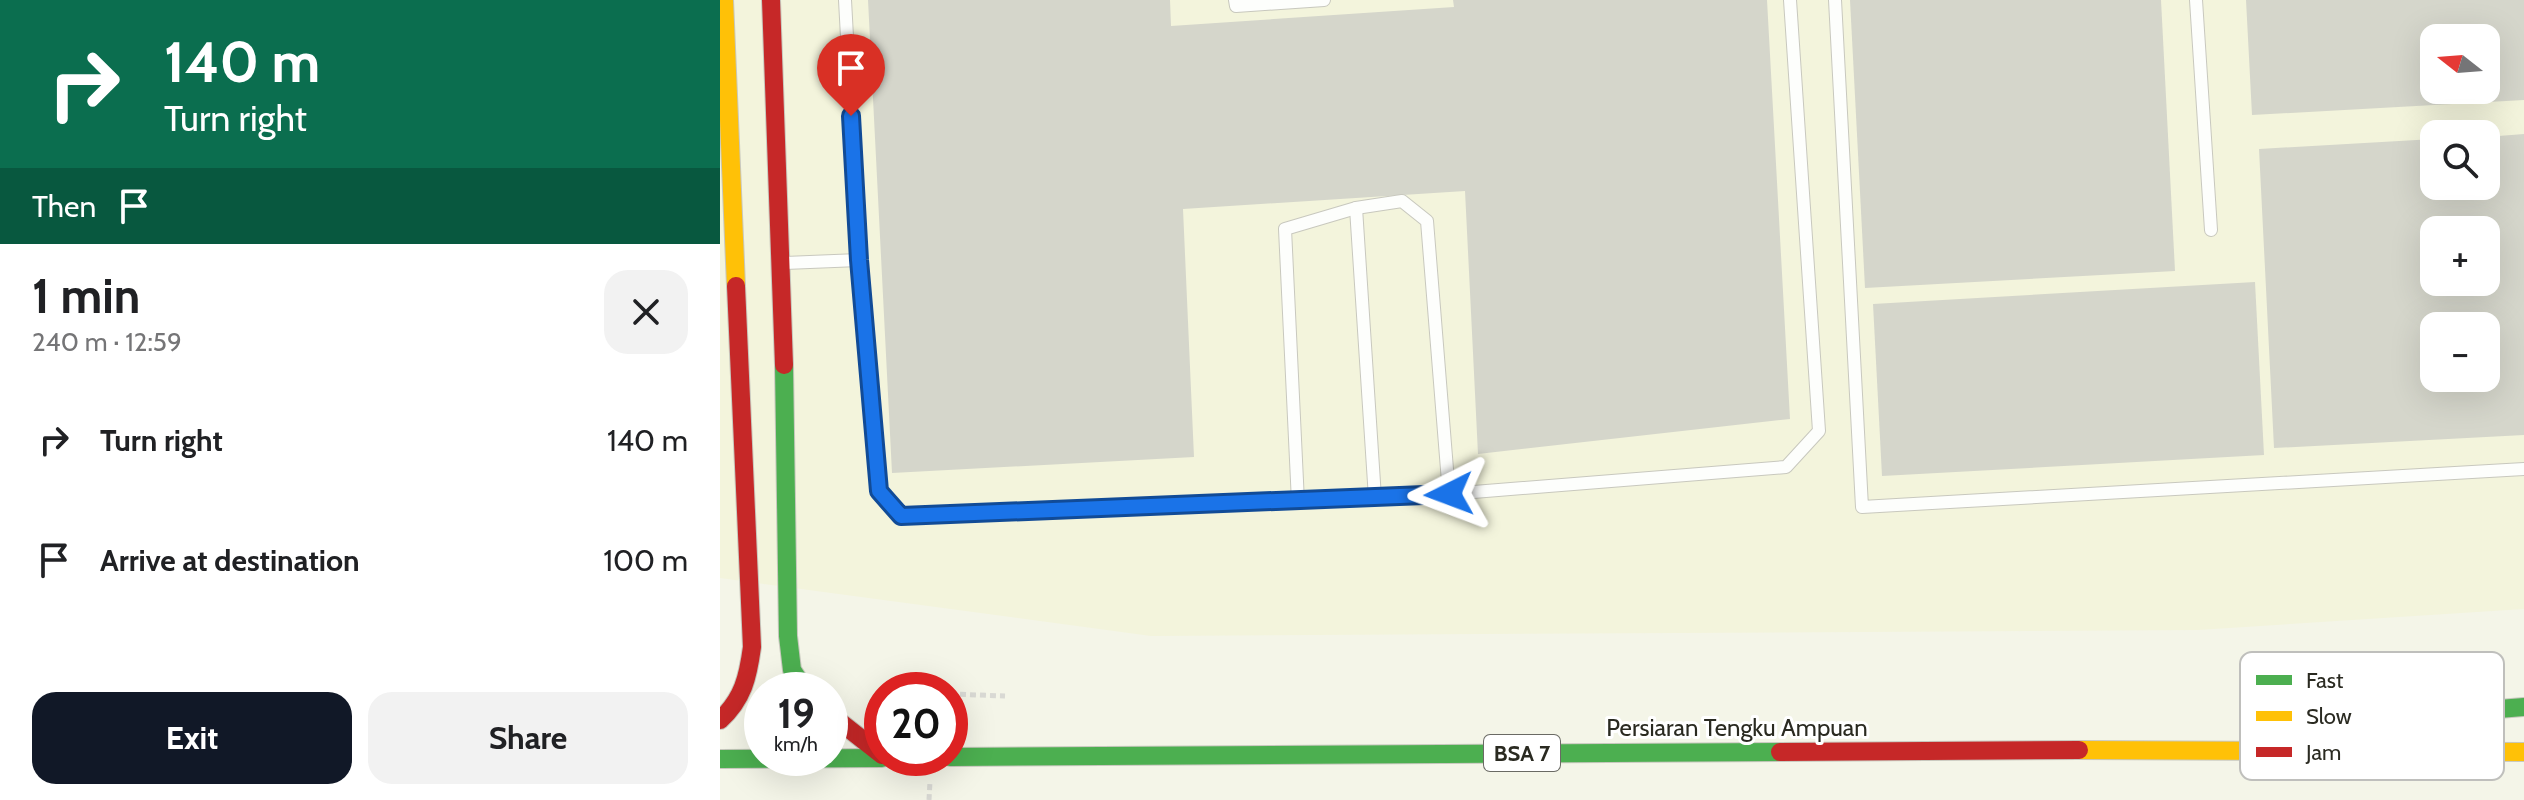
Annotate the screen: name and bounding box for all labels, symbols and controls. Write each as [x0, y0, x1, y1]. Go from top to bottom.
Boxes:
north arrow [2420, 24, 2500, 104]
map controls [2420, 24, 2500, 392]
text: 140 m [164, 28, 320, 96]
icon: right [32, 32, 136, 136]
pin [817, 34, 885, 116]
icon: arrive [829, 46, 873, 90]
text: Turn right [164, 96, 307, 140]
button: search [2420, 120, 2500, 200]
icon: arrive [112, 184, 156, 228]
text: Then [32, 188, 96, 225]
button: + [2420, 216, 2500, 296]
text: 1 min [32, 267, 140, 325]
button: close [604, 270, 688, 354]
button: − [2420, 312, 2500, 392]
text: 240 m · 12:59 [32, 326, 182, 358]
icon: right [32, 418, 76, 462]
text: Turn right [100, 422, 223, 459]
text: 140 m [607, 422, 688, 459]
position arrow [1407, 452, 1491, 536]
icon: arrive [32, 538, 76, 582]
text: Arrive at destination [100, 542, 360, 579]
text: 100 m [603, 542, 688, 579]
legend [2240, 652, 2504, 780]
text: Fast [2306, 667, 2344, 694]
speed limit sign: 20 [864, 672, 968, 776]
text: 19 [777, 689, 815, 738]
button: Exit [32, 692, 352, 784]
button: Share [368, 692, 688, 784]
text: Slow [2306, 703, 2352, 730]
street label: Persiaran Tengku Ampuan [1606, 713, 1868, 742]
text: km/h [774, 732, 818, 756]
road number: BSA 7 [1484, 735, 1560, 771]
text: Jam [2305, 739, 2341, 766]

